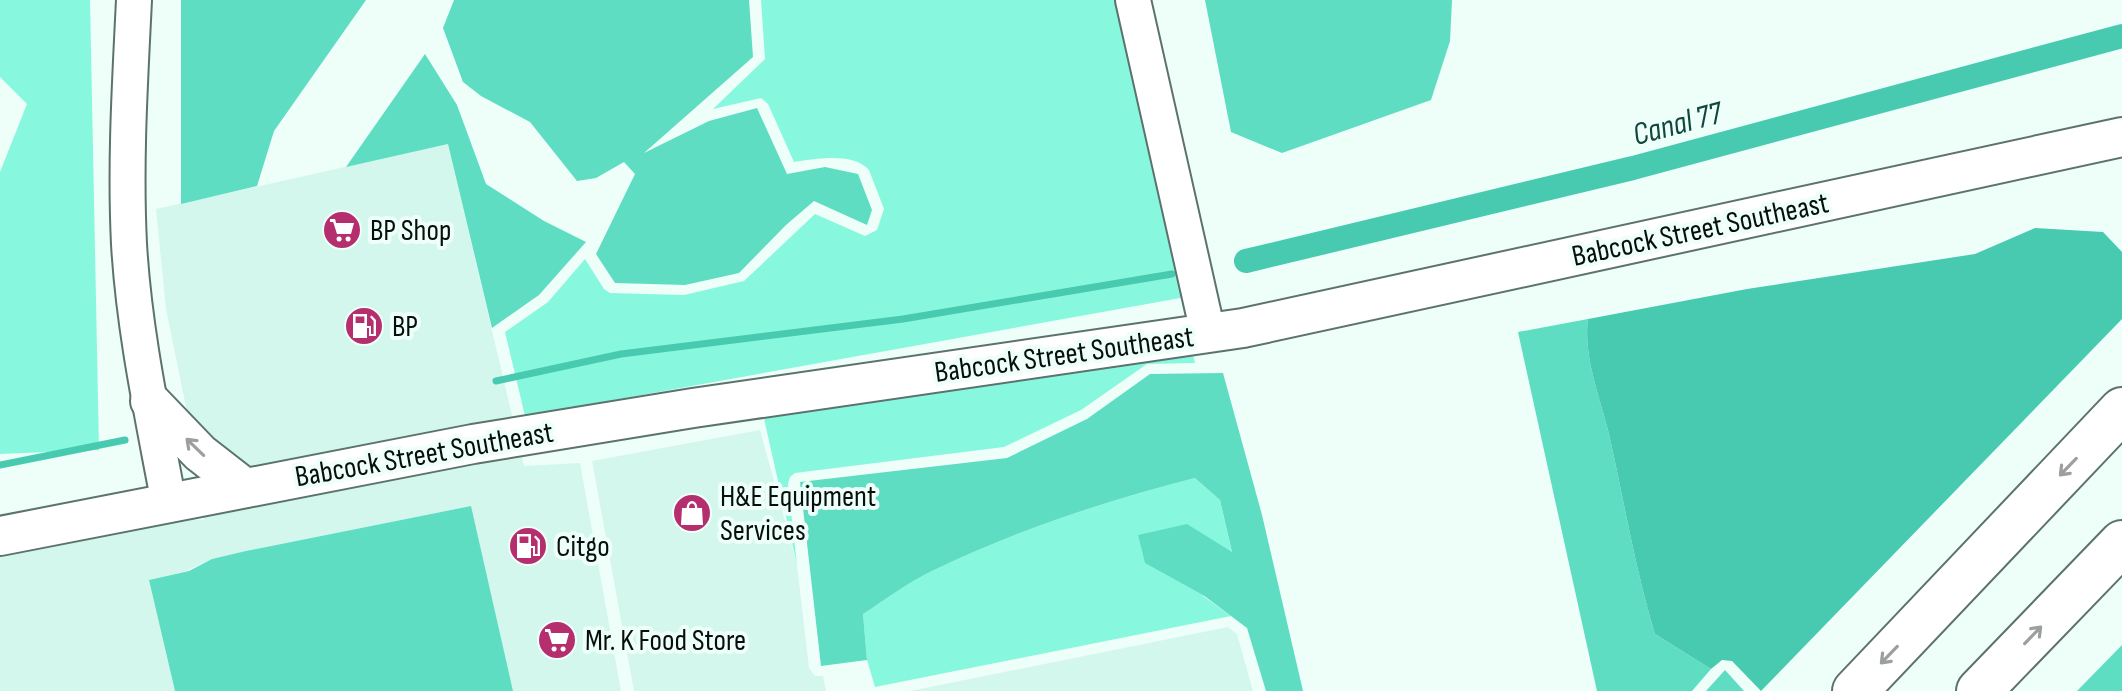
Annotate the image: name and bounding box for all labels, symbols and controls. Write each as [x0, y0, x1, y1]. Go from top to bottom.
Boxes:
water label: Canal 77 [1629, 93, 1729, 155]
street label: Babcock Street Southeast [1569, 185, 1832, 275]
supermarket icon: BP Shop [321, 209, 363, 251]
place label: BP Shop [370, 213, 451, 249]
fuel station icon: BP [343, 305, 385, 347]
place label: BP [392, 309, 418, 345]
street label: Babcock Street Southeast [932, 319, 1196, 391]
street label: Babcock Street Southeast [292, 415, 556, 495]
one-way arrow [185, 438, 205, 457]
one-way arrow [2059, 457, 2078, 477]
place label: H&E Equipment Services [720, 479, 876, 549]
shop icon: H&E Equipment Services [671, 492, 713, 534]
fuel station icon: Citgo [507, 525, 549, 567]
place label: Citgo [556, 529, 610, 565]
supermarket icon: Mr. K Food Store [536, 619, 578, 661]
place label: Mr. K Food Store [585, 623, 746, 659]
one-way arrow [2024, 625, 2043, 645]
one-way arrow [1880, 645, 1899, 664]

